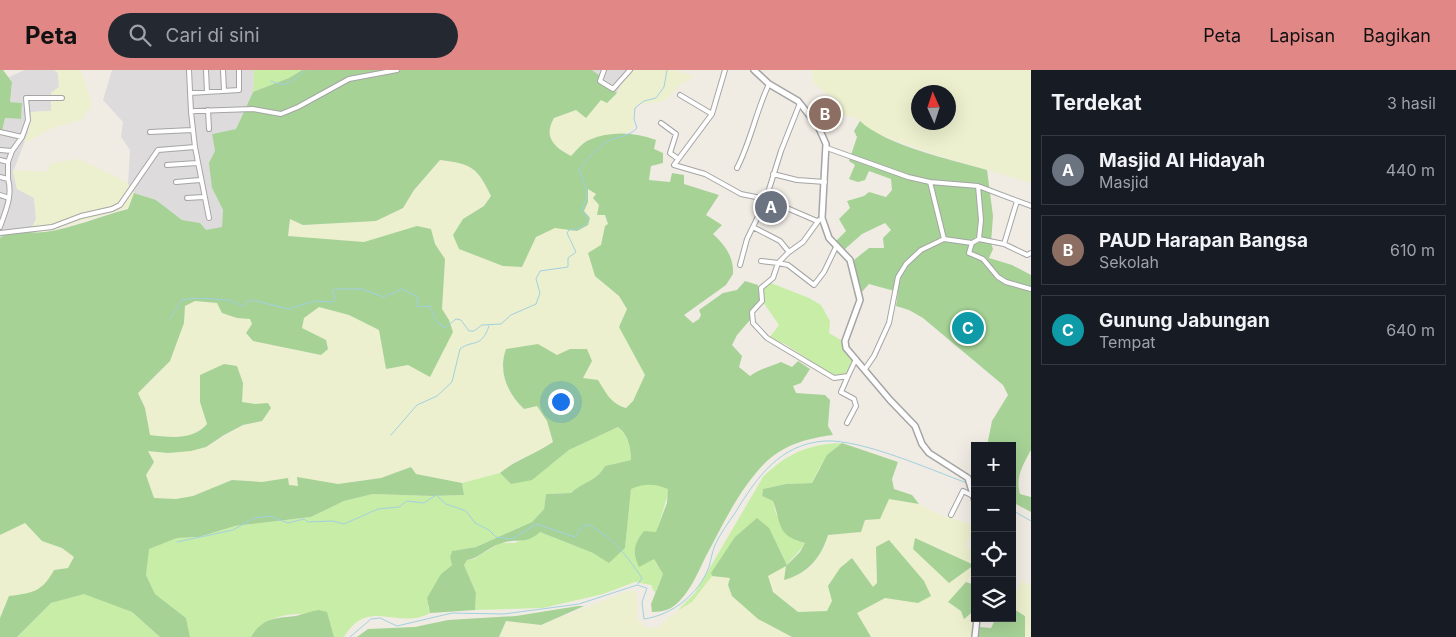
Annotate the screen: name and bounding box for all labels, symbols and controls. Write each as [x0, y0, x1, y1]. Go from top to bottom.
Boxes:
search box [108, 13, 458, 58]
text: Peta [25, 21, 78, 50]
icon: search [126, 21, 154, 49]
text: Cari di sini [166, 24, 259, 47]
text: Peta [1203, 25, 1241, 46]
text: Lapisan [1269, 25, 1335, 46]
text: Bagikan [1363, 25, 1431, 46]
north arrow [911, 85, 956, 130]
text: Terdekat [1051, 90, 1142, 115]
text: 3 hasil [1387, 93, 1436, 113]
pin: B [809, 95, 841, 133]
text: Masjid Al Hidayah [1099, 149, 1265, 172]
text: A [1062, 160, 1074, 180]
text: 440 m [1386, 160, 1435, 180]
text: Masjid [1099, 172, 1148, 192]
pin: A [755, 188, 787, 226]
text: PAUD Harapan Bangsa [1099, 229, 1308, 252]
text: B [1063, 240, 1073, 260]
text: 610 m [1390, 240, 1435, 260]
text: Sekolah [1099, 252, 1159, 272]
pin: C [952, 309, 984, 347]
text: Gunung Jabungan [1099, 309, 1270, 332]
text: C [1062, 320, 1074, 340]
text: 640 m [1386, 320, 1435, 340]
text: Tempat [1099, 332, 1156, 352]
your location [548, 389, 574, 415]
map controls [971, 442, 1016, 622]
button: + [971, 442, 1016, 487]
button: − [971, 487, 1016, 532]
button: locate [971, 532, 1016, 577]
button: layers [971, 577, 1016, 622]

